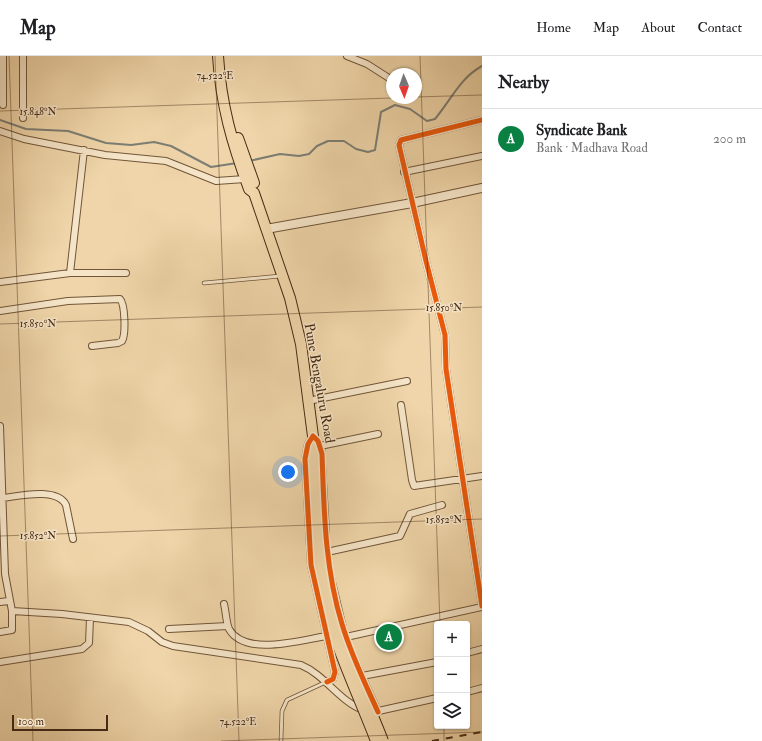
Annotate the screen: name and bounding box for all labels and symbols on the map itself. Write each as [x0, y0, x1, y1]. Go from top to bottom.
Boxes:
north arrow [386, 68, 422, 104]
text: 74.522°E [197, 70, 233, 82]
text: 15.848°N [20, 106, 57, 118]
text: 15.850°N [426, 302, 462, 314]
text: 15.850°N [20, 318, 56, 330]
street label: Pune Bengaluru Road [301, 322, 338, 445]
your location [278, 462, 298, 482]
text: 15.852°N [426, 514, 462, 526]
text: 15.852°N [20, 530, 56, 542]
pin: A [376, 622, 402, 652]
scale bar [12, 713, 108, 732]
text: 74.522°E [220, 716, 256, 728]

